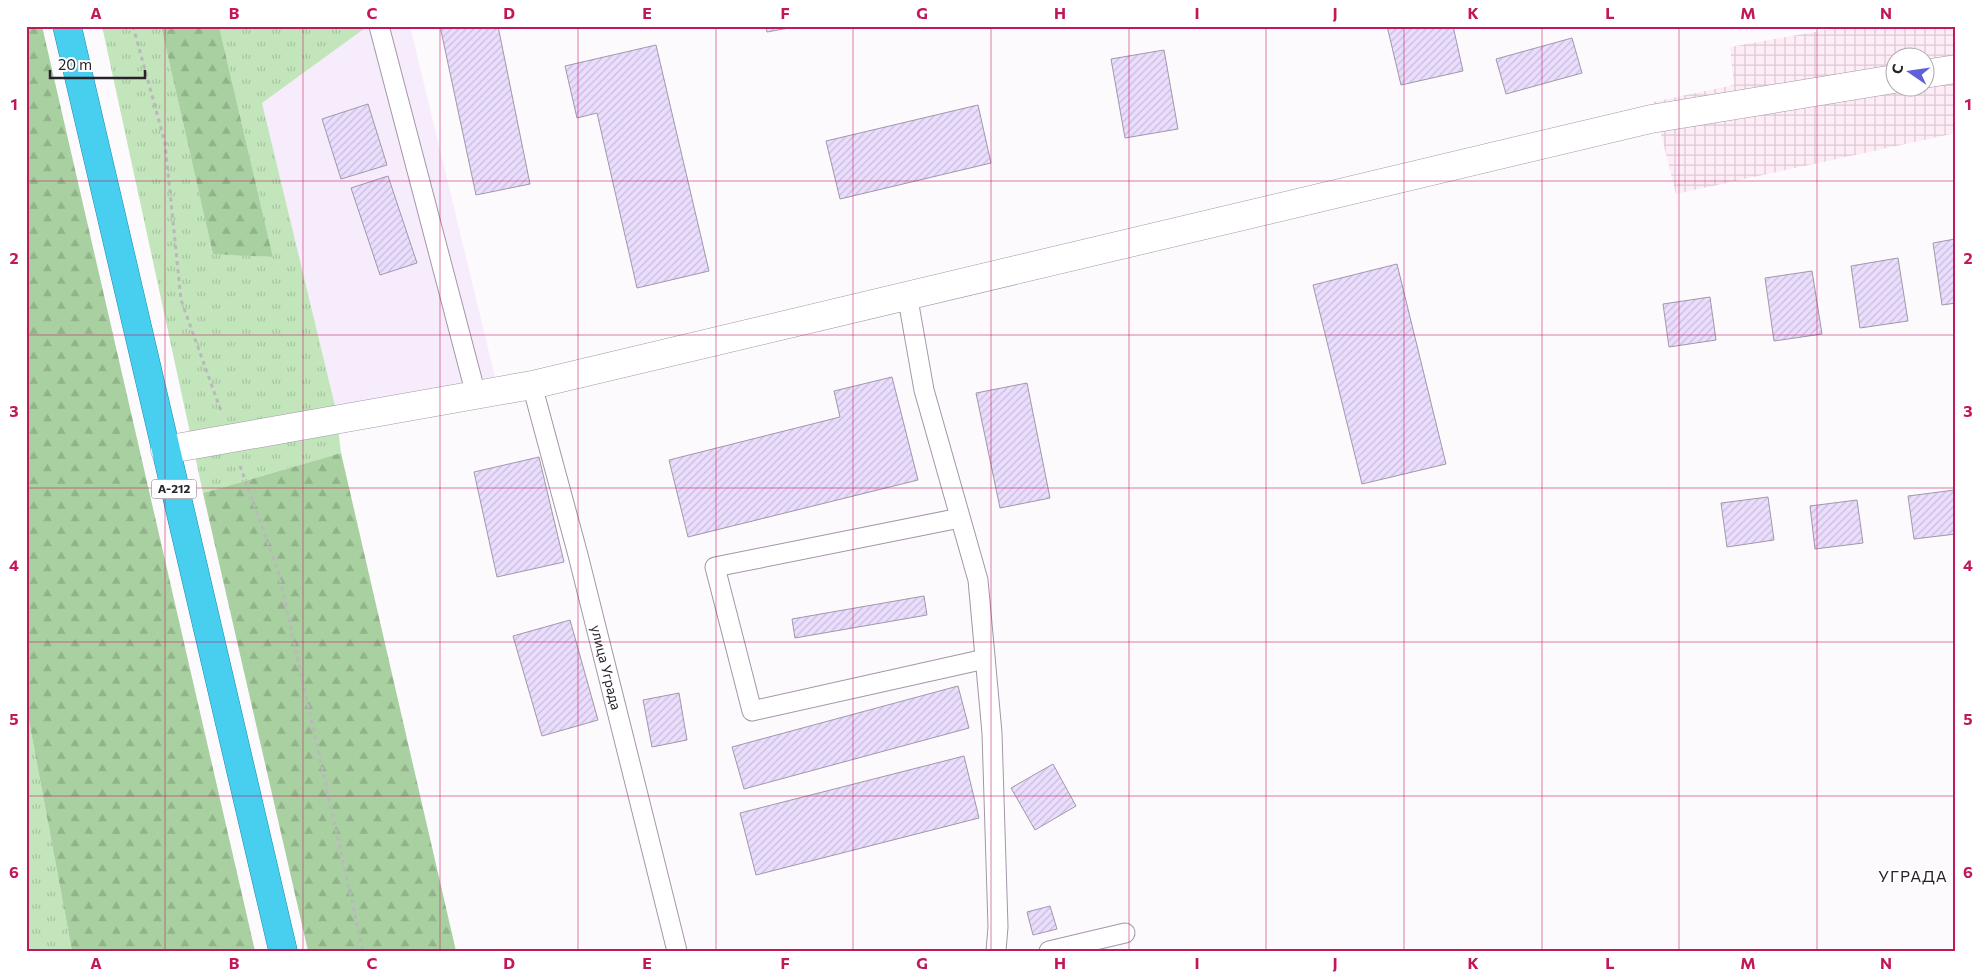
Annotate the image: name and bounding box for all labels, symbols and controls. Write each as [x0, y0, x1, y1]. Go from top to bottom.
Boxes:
text: A [90, 3, 102, 22]
text: B [229, 3, 240, 22]
text: C [367, 3, 378, 22]
text: D [503, 3, 515, 22]
text: E [642, 3, 652, 22]
text: F [780, 3, 790, 22]
text: G [916, 3, 928, 22]
text: H [1054, 3, 1066, 22]
text: I [1194, 3, 1200, 22]
text: J [1332, 3, 1338, 22]
text: K [1467, 3, 1479, 22]
text: L [1605, 3, 1615, 22]
text: M [1740, 3, 1756, 22]
text: N [1880, 3, 1892, 22]
scale bar [50, 48, 145, 80]
north arrow [1884, 48, 1934, 98]
text: 20 m [58, 55, 92, 73]
text: С [1887, 62, 1906, 76]
text: 1 [10, 94, 18, 113]
text: 1 [1964, 94, 1972, 113]
text: 2 [9, 248, 19, 267]
text: 2 [1963, 248, 1973, 267]
text: 3 [9, 401, 19, 420]
text: 3 [1963, 401, 1973, 420]
road number: А-212 [152, 479, 196, 498]
text: 4 [9, 555, 19, 574]
text: 4 [1963, 555, 1973, 574]
street label: улица Уграда [588, 623, 625, 711]
text: 5 [9, 709, 19, 728]
text: 5 [1963, 709, 1973, 728]
text: 6 [9, 862, 19, 881]
text: 6 [1963, 862, 1973, 881]
district label: УГРАДА [1878, 866, 1948, 885]
text: A [90, 953, 102, 972]
text: B [229, 953, 240, 972]
text: C [367, 953, 378, 972]
text: D [503, 953, 515, 972]
text: E [642, 953, 652, 972]
text: F [780, 953, 790, 972]
text: G [916, 953, 928, 972]
text: H [1054, 953, 1066, 972]
text: I [1194, 953, 1200, 972]
text: J [1332, 953, 1338, 972]
text: K [1467, 953, 1479, 972]
text: L [1605, 953, 1615, 972]
text: M [1740, 953, 1756, 972]
text: N [1880, 953, 1892, 972]

